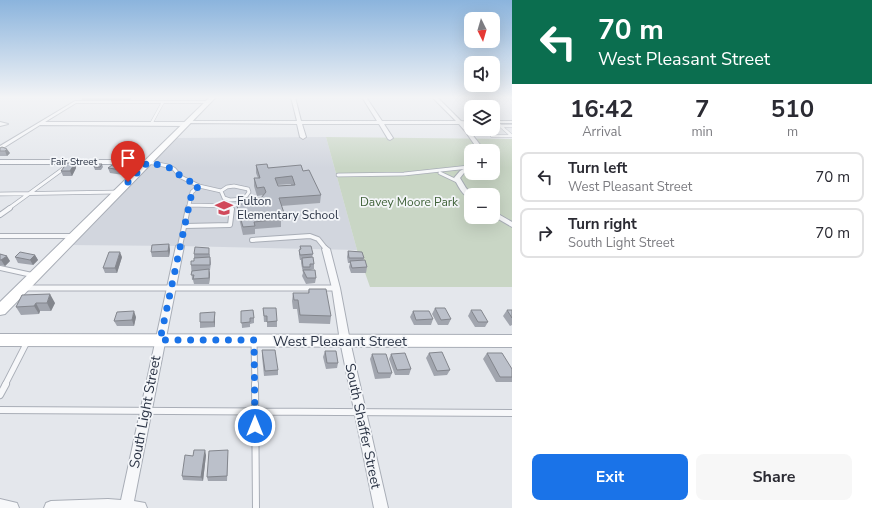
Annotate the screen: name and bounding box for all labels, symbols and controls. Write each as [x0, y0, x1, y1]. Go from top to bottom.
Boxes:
text: 70 m [598, 11, 664, 49]
north arrow [464, 12, 500, 48]
map controls [464, 12, 500, 224]
icon: left [532, 16, 584, 68]
text: West Pleasant Street [598, 47, 770, 71]
button: sound [464, 56, 500, 92]
text: 16:42 [570, 93, 633, 125]
text: 7 [695, 93, 709, 125]
text: 510 [771, 93, 814, 125]
button: layers [464, 100, 500, 136]
text: Arrival [582, 123, 621, 141]
text: min [691, 123, 713, 141]
text: m [787, 123, 798, 141]
pin [111, 141, 145, 182]
button: + [464, 144, 500, 180]
icon: arrive [117, 147, 139, 169]
street label: Fair Street [51, 155, 98, 169]
text: Turn left [568, 158, 627, 178]
icon: left [534, 166, 556, 188]
text: 70 m [815, 167, 850, 187]
text: West Pleasant Street [568, 178, 692, 196]
button: − [464, 188, 500, 224]
place label: Fulton Elementary School [237, 193, 339, 223]
park label: Davey Moore Park [360, 194, 459, 210]
school or university icon: Fulton Elementary School [214, 198, 234, 218]
text: Turn right [568, 214, 637, 234]
icon: right [534, 222, 556, 244]
text: 70 m [815, 223, 850, 243]
text: South Light Street [568, 234, 674, 252]
street label: West Pleasant Street [273, 332, 407, 351]
street label: South Light Street [125, 354, 165, 470]
street label: South Shaffer Street [340, 361, 386, 491]
position arrow [234, 405, 276, 447]
button: Exit [532, 454, 688, 500]
button: Share [696, 454, 852, 500]

